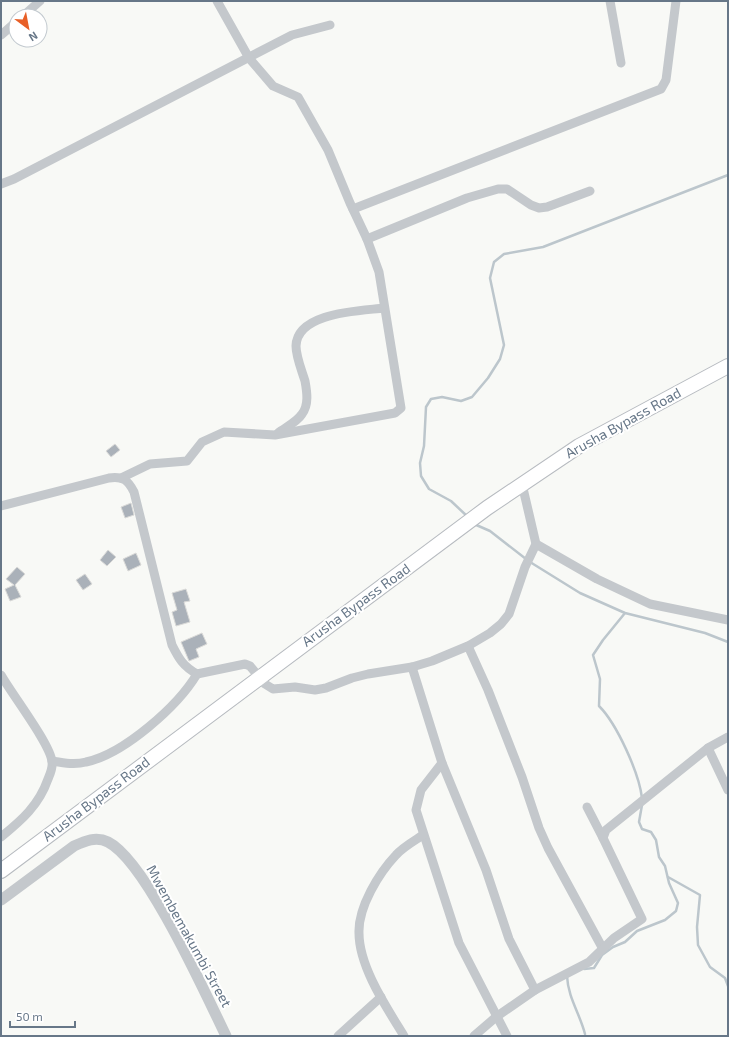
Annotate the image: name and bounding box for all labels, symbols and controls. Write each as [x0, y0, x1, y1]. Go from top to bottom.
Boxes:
north arrow [8, 8, 48, 48]
text: N [27, 29, 40, 45]
street label: Arusha Bypass Road [562, 384, 684, 461]
street label: Arusha Bypass Road [298, 560, 413, 650]
street label: Arusha Bypass Road [39, 753, 153, 844]
street label: Mwembemakumbi Street [143, 862, 236, 1010]
scale bar [10, 1003, 75, 1029]
text: 50 m [16, 1009, 43, 1023]

